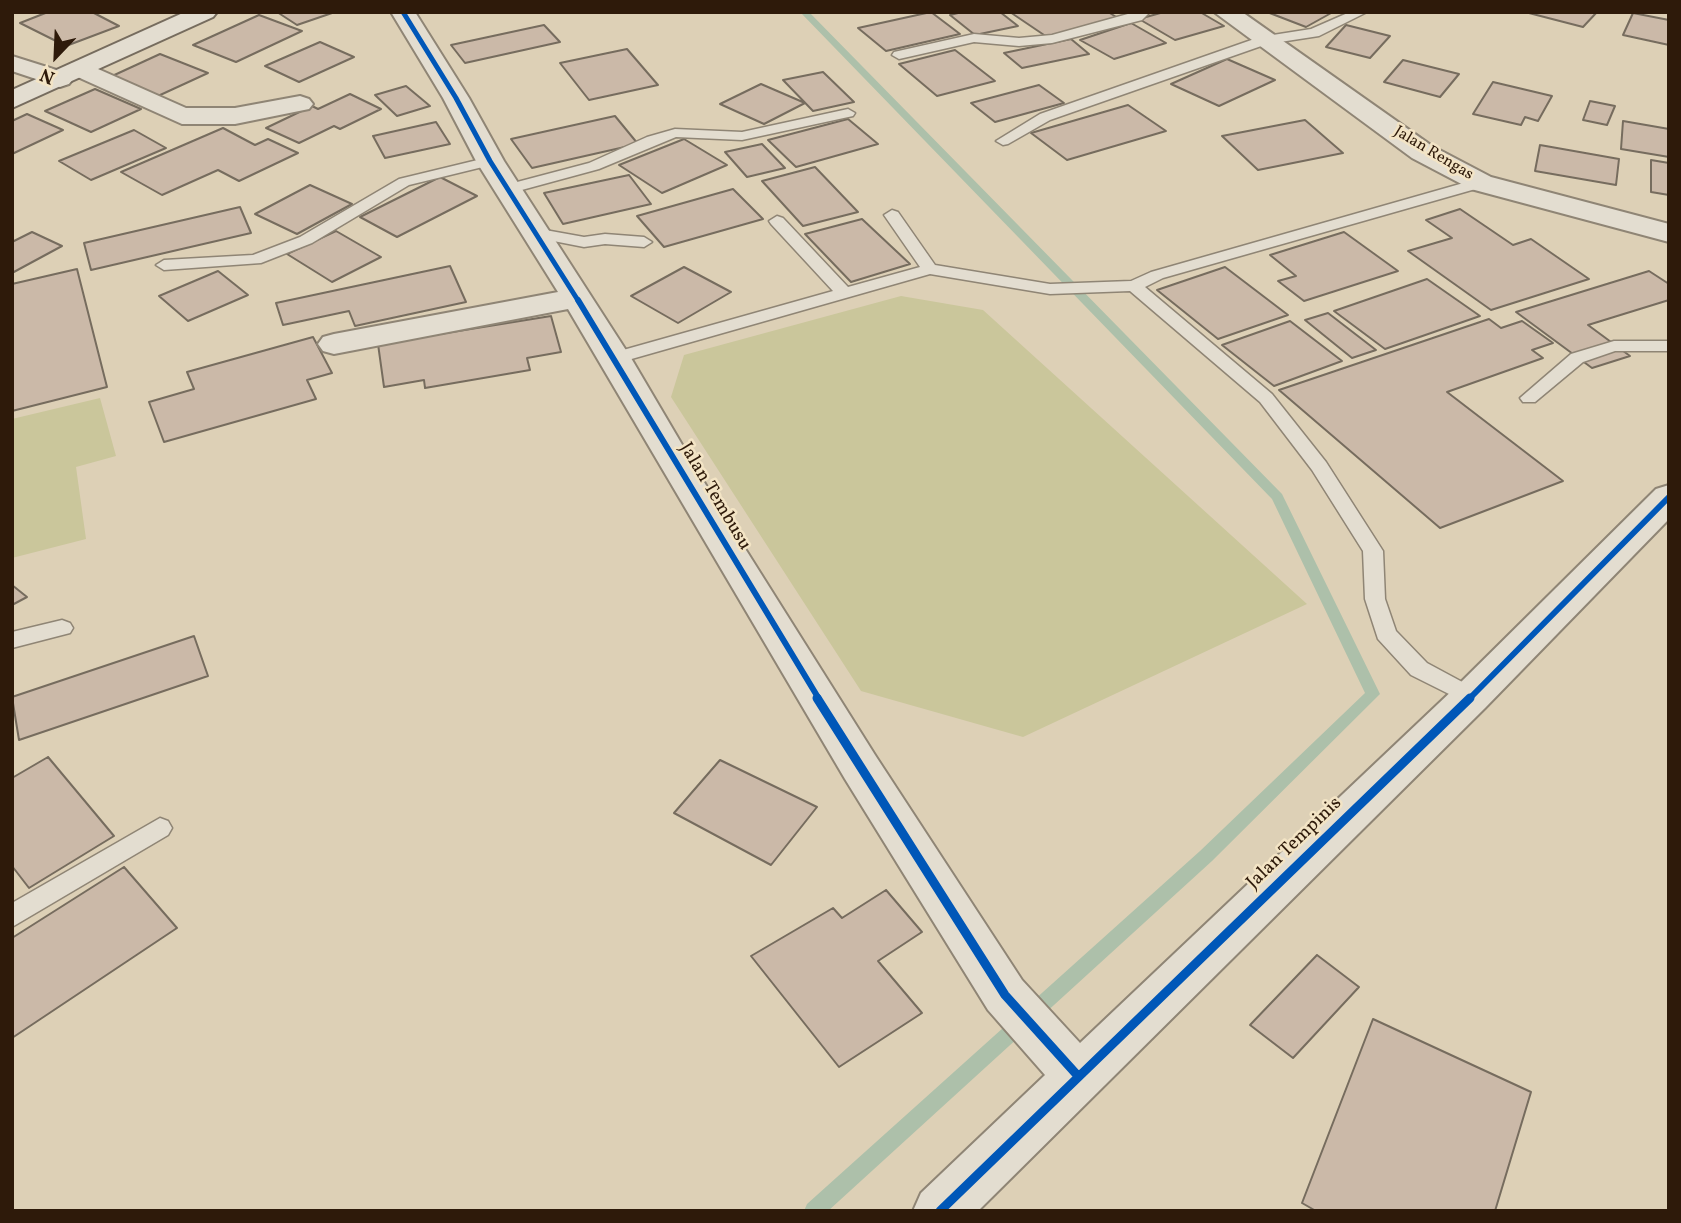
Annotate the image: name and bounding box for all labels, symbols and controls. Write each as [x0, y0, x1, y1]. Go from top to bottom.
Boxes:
north arrow [21, 21, 91, 91]
text: N [36, 61, 59, 90]
street label: Jalan Rengas [1390, 123, 1476, 185]
street label: Jalan Tembusu [673, 439, 755, 555]
street label: Jalan Tempinis [1243, 793, 1347, 895]

